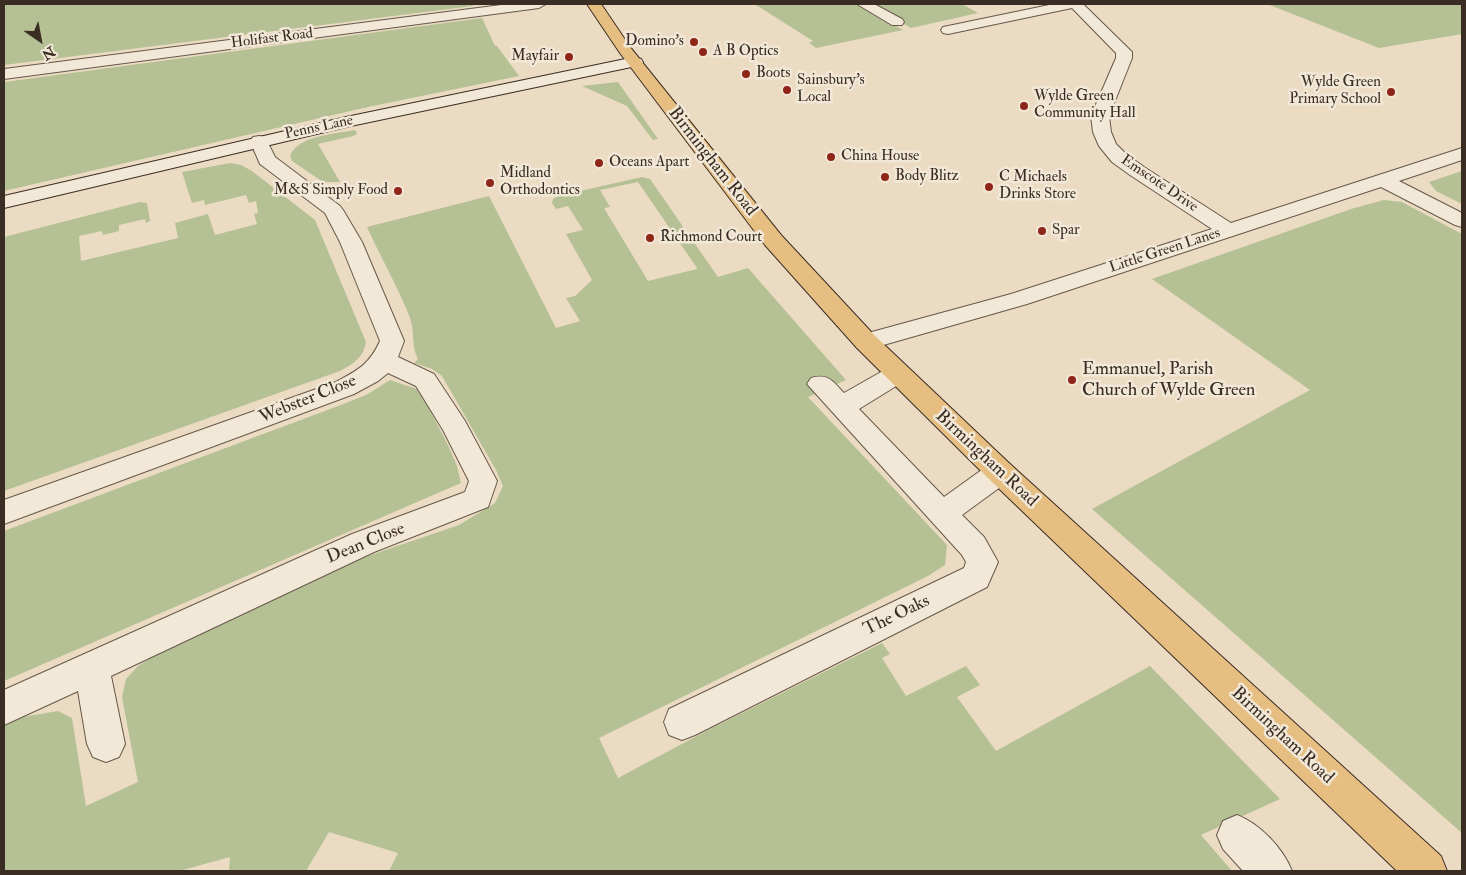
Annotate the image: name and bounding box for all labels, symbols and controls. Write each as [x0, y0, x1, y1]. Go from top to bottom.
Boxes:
north arrow [15, 15, 65, 65]
street label: Holifast Road [230, 25, 314, 53]
place label: Domino's [625, 33, 684, 51]
marker: Domino's [688, 36, 700, 48]
text: N [39, 42, 58, 64]
place label: A B Optics [713, 43, 778, 61]
marker: A B Optics [697, 46, 709, 58]
place label: Mayfair [511, 48, 559, 66]
marker: Mayfair [563, 51, 575, 63]
place label: Boots [756, 65, 790, 83]
marker: Boots [740, 68, 752, 80]
place label: Sainsbury's Local [797, 72, 865, 107]
place label: Wylde Green Primary School [1289, 74, 1381, 109]
marker: Sainsbury's Local [781, 84, 793, 96]
marker: Wylde Green Primary School [1385, 86, 1397, 98]
place label: Wylde Green Community Hall [1034, 88, 1136, 123]
marker: Wylde Green Community Hall [1018, 100, 1030, 112]
street label: Birmingham Road [663, 103, 761, 221]
street label: Penns Lane [283, 112, 355, 144]
place label: China House [841, 148, 919, 166]
marker: China House [825, 151, 837, 163]
street label: Emscote Drive [1117, 152, 1201, 216]
place label: Oceans Apart [609, 154, 689, 172]
marker: Oceans Apart [593, 157, 605, 169]
place label: Midland Orthodontics [500, 165, 580, 200]
place label: Body Blitz [895, 168, 959, 186]
place label: C Michaels Drinks Store [999, 169, 1076, 204]
marker: Body Blitz [879, 171, 891, 183]
marker: Midland Orthodontics [484, 177, 496, 189]
marker: C Michaels Drinks Store [983, 181, 995, 193]
place label: M&S Simply Food [274, 182, 388, 200]
marker: M&S Simply Food [392, 185, 404, 197]
place label: Spar [1052, 222, 1080, 240]
marker: Spar [1036, 225, 1048, 237]
street label: Little Green Lanes [1107, 225, 1223, 277]
place label: Richmond Court [660, 229, 762, 247]
marker: Richmond Court [644, 232, 656, 244]
place label: Emmanuel, Parish Church of Wylde Green [1082, 359, 1255, 402]
street label: Webster Close [256, 371, 360, 429]
marker: Emmanuel, Parish Church of Wylde Green [1066, 374, 1078, 386]
street label: Birmingham Road [930, 406, 1042, 512]
street label: Dean Close [324, 518, 408, 570]
street label: The Oaks [860, 591, 934, 641]
street label: Birmingham Road [1226, 683, 1338, 789]

